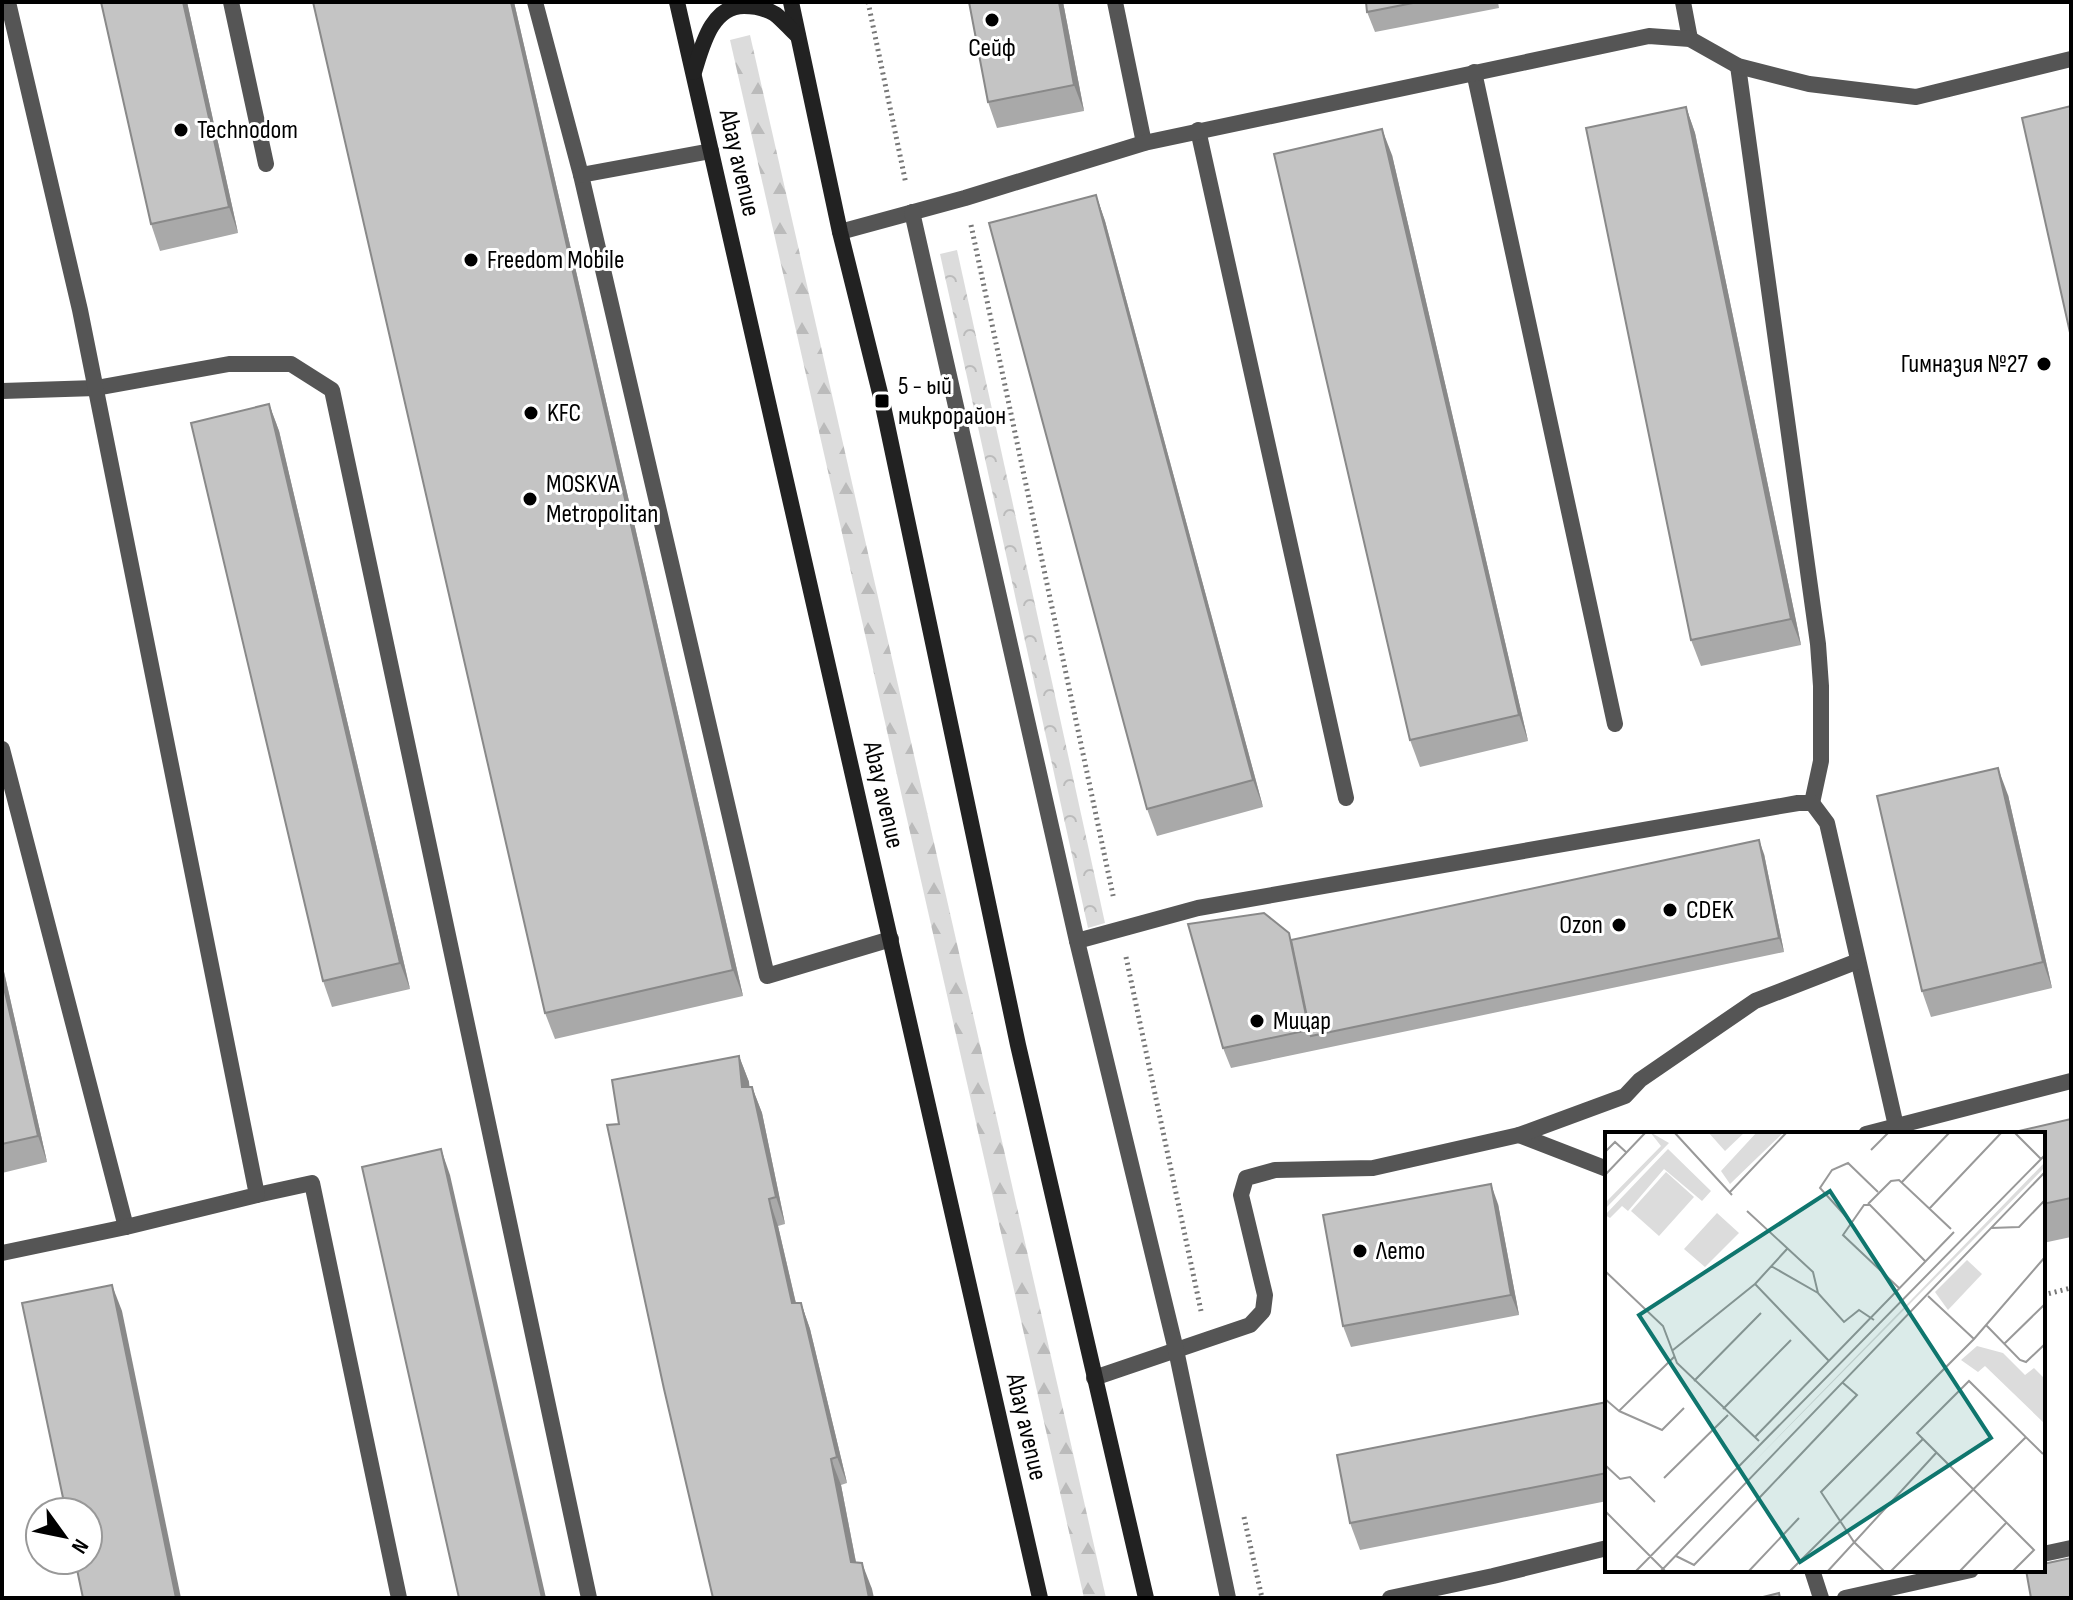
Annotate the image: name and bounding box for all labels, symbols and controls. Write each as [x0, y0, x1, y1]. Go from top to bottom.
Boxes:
marker: Сейф [983, 11, 1001, 29]
place label: Сейф [968, 33, 1016, 64]
street label: Abay avenue [711, 106, 766, 219]
place label: Technodom [197, 115, 298, 146]
marker: Technodom [172, 121, 190, 139]
place label: Freedom Mobile [487, 245, 624, 276]
marker: Freedom Mobile [462, 251, 480, 269]
place label: Гимназия №27 [1901, 349, 2029, 380]
marker: Гимназия №27 [2035, 355, 2053, 373]
place label: 5 - ый микрорайон [898, 371, 1006, 432]
marker: 5 - ый микрорайон [873, 392, 891, 410]
place label: KFC [547, 398, 581, 429]
marker: KFC [522, 404, 540, 422]
place label: MOSKVA Metropolitan [546, 469, 658, 530]
marker: MOSKVA Metropolitan [521, 490, 539, 508]
street label: Abay avenue [855, 738, 910, 851]
place label: CDEK [1686, 895, 1734, 926]
marker: CDEK [1661, 901, 1679, 919]
place label: Ozon [1559, 910, 1603, 941]
marker: Ozon [1610, 916, 1628, 934]
place label: Мицар [1273, 1006, 1331, 1037]
marker: Мицар [1248, 1012, 1266, 1030]
inset map [1605, 1132, 2045, 1572]
place label: Лето [1375, 1236, 1425, 1267]
marker: Лето [1351, 1242, 1369, 1260]
street label: Abay avenue [998, 1370, 1053, 1483]
north arrow [24, 1496, 104, 1576]
text: N [65, 1534, 94, 1558]

